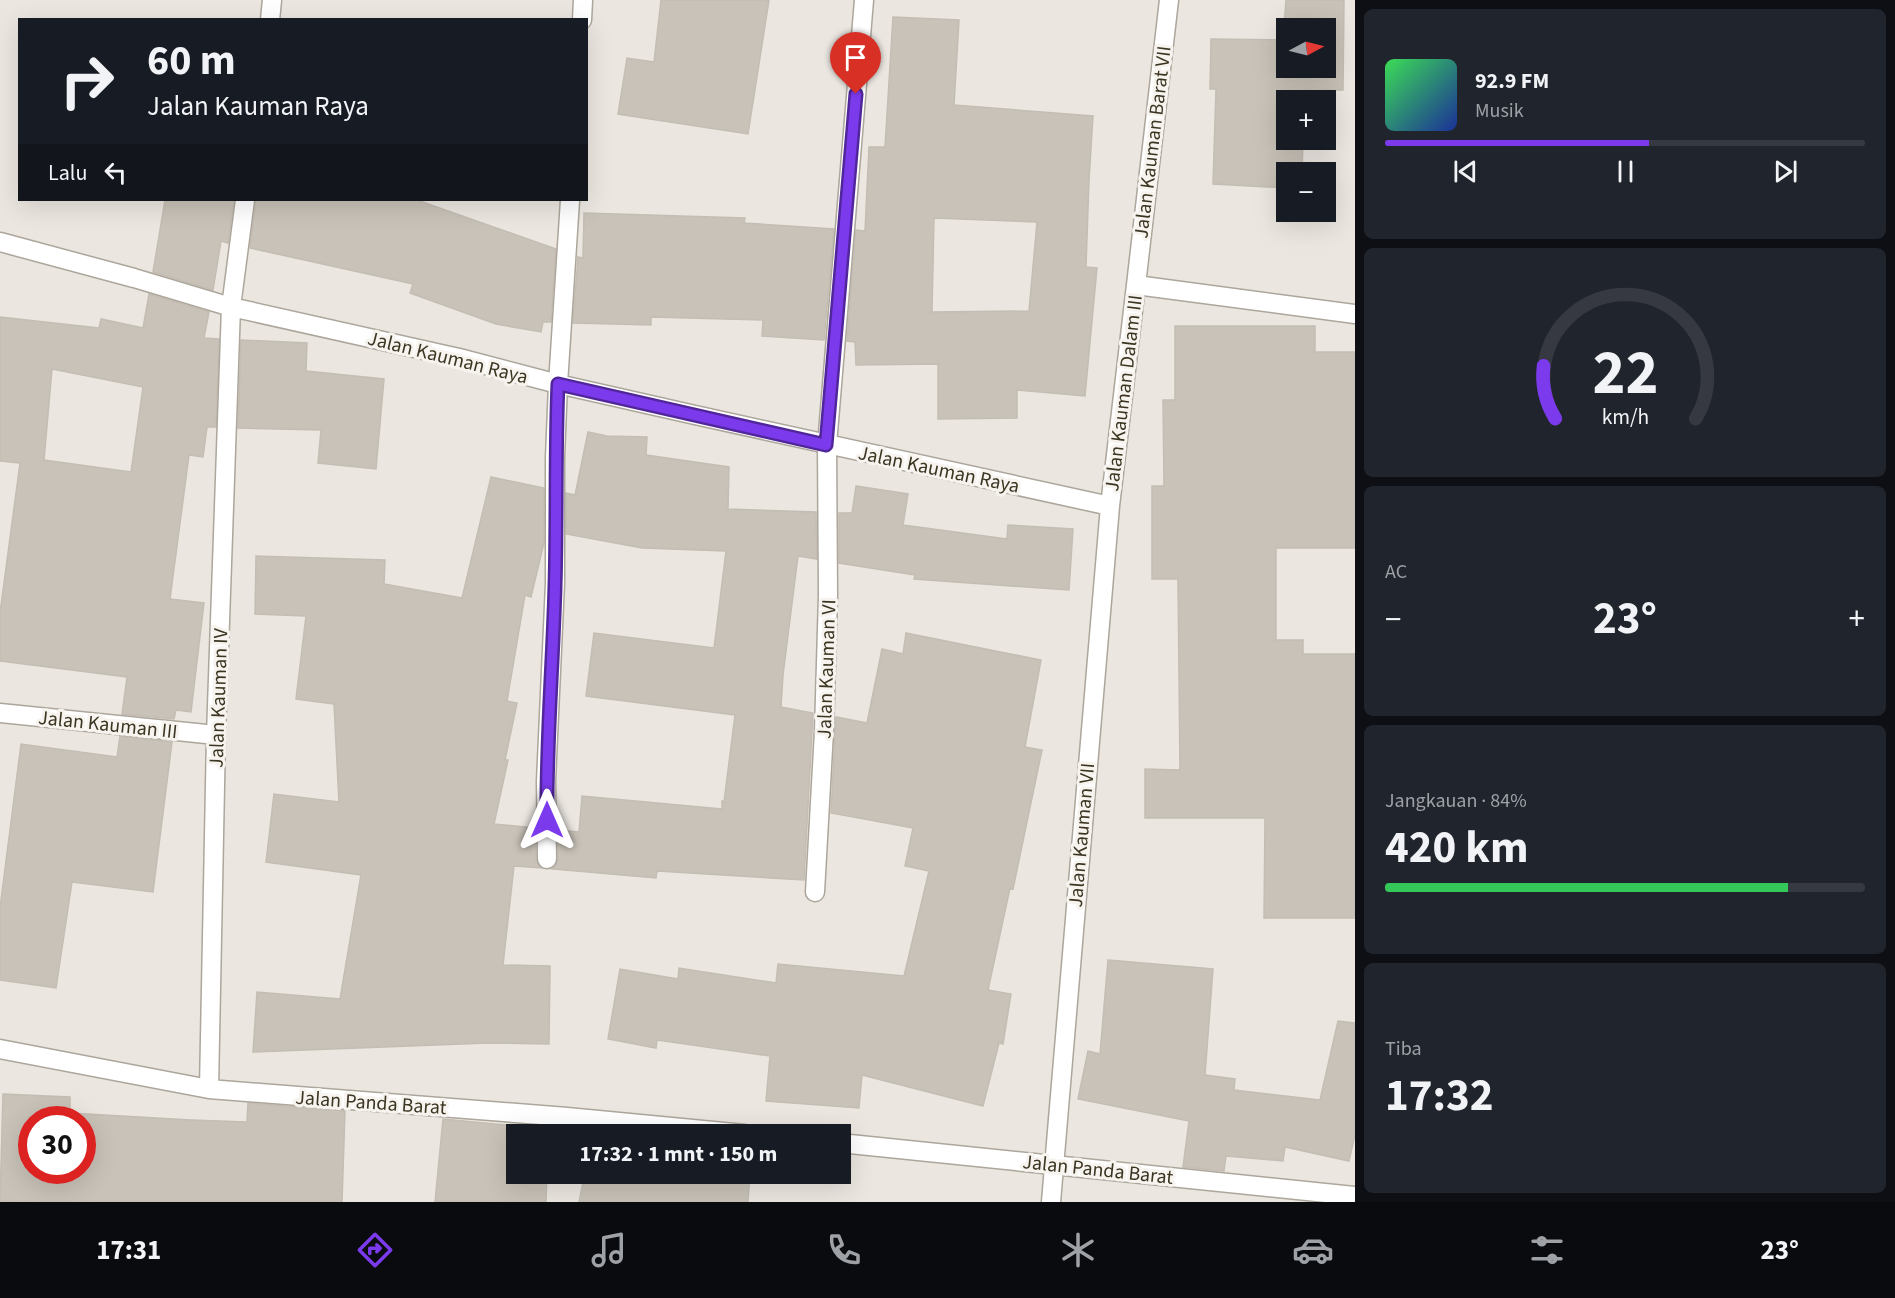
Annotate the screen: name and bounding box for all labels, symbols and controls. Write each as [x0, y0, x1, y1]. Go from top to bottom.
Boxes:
north arrow [1276, 18, 1336, 78]
map controls [1276, 18, 1336, 222]
text: 60 m [147, 31, 236, 91]
pin [830, 32, 881, 94]
icon: arrive [839, 41, 872, 74]
icon: right [48, 42, 126, 120]
street label: Jalan Kauman Barat VII [1127, 44, 1179, 240]
text: 92.9 FM [1475, 65, 1549, 97]
text: Jalan Kauman Raya [147, 87, 369, 126]
button: + [1276, 90, 1336, 150]
text: Musik [1475, 97, 1524, 125]
icon: previous [1449, 155, 1482, 188]
icon: pause [1609, 155, 1642, 188]
icon: next [1769, 155, 1802, 188]
icon: left [99, 156, 132, 189]
text: Lalu [48, 157, 87, 189]
button: − [1276, 162, 1336, 222]
street label: Jalan Kauman Dalam III [1098, 293, 1150, 493]
street label: Jalan Kauman Raya [365, 325, 531, 391]
text: 22 [1592, 330, 1658, 419]
text: km/h [1601, 403, 1649, 434]
street label: Jalan Kauman Raya [856, 439, 1022, 501]
text: AC [1385, 558, 1407, 586]
text: 23° [1593, 587, 1657, 651]
text: − [1385, 596, 1401, 643]
text: + [1849, 596, 1865, 643]
street label: Jalan Kauman VI [811, 599, 843, 739]
street label: Jalan Kauman IV [203, 627, 235, 768]
street label: Jalan Kauman III [37, 704, 179, 746]
street label: Jalan Kauman VII [1062, 762, 1102, 908]
text: Jangkauan · 84% [1385, 787, 1527, 815]
position arrow [515, 788, 579, 852]
text: 420 km [1385, 816, 1529, 880]
text: Tiba [1385, 1035, 1422, 1063]
text: 17:32 [1385, 1064, 1494, 1128]
street label: Jalan Panda Barat [294, 1084, 448, 1122]
speed limit sign: 30 [18, 1106, 96, 1184]
text: 17:32 · 1 mnt · 150 m [580, 1138, 777, 1170]
street label: Jalan Panda Barat [1021, 1148, 1175, 1192]
icon: directions [354, 1229, 396, 1271]
icon: music [588, 1229, 630, 1271]
icon: phone [823, 1229, 865, 1271]
icon: climate [1057, 1229, 1099, 1271]
icon: car [1292, 1229, 1334, 1271]
icon: filters [1526, 1229, 1568, 1271]
text: 17:31 [96, 1231, 161, 1270]
text: 23° [1760, 1231, 1799, 1270]

